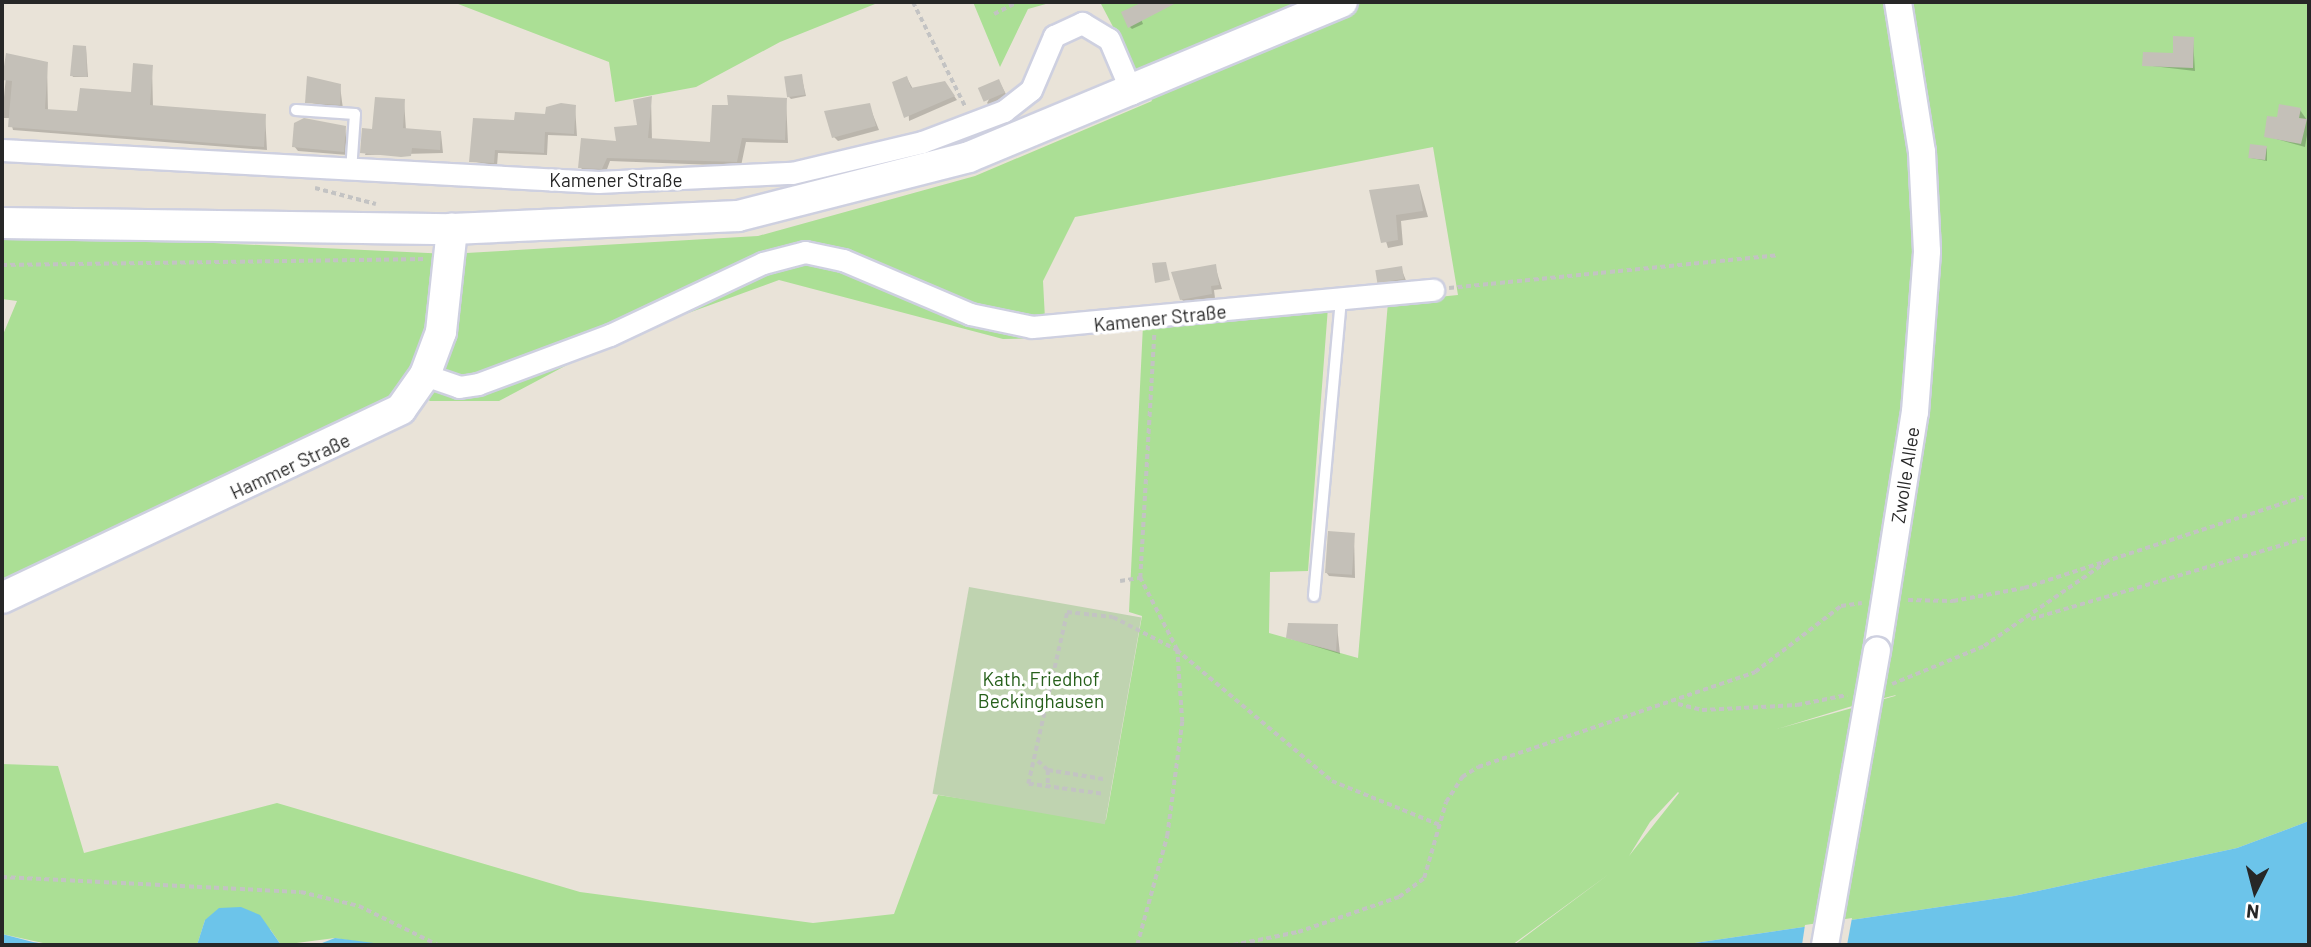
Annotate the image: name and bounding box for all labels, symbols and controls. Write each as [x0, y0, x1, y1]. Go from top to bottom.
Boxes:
street label: Kamener Straße [549, 169, 683, 191]
street label: Kamener Straße [1093, 300, 1227, 336]
street label: Zwolle Allee [1886, 425, 1924, 525]
street label: Hammer Straße [226, 428, 354, 504]
park label: Kath. Friedhof Beckinghausen [978, 668, 1104, 712]
north arrow [2220, 856, 2290, 926]
text: N [2245, 900, 2260, 924]

